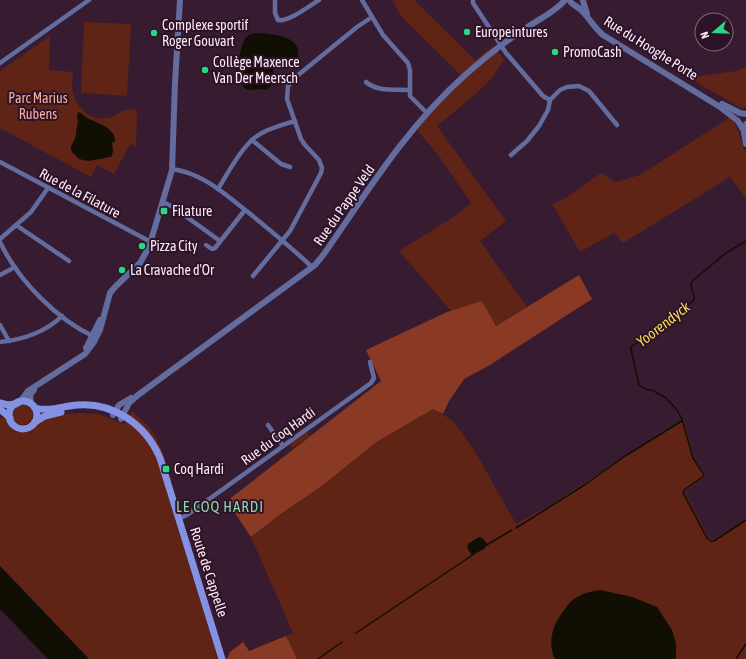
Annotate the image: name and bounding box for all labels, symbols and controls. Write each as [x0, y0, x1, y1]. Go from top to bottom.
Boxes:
north arrow [694, 12, 734, 52]
street label: Rue du Hooghe Porte [601, 13, 701, 83]
place label: Complexe sportif Roger Gouvart [162, 17, 249, 49]
place label: Europeintures [475, 24, 548, 40]
marker: Europeintures [462, 27, 472, 37]
marker: Complexe sportif Roger Gouvart [149, 28, 159, 38]
text: N [698, 30, 711, 40]
place label: PromoCash [563, 44, 622, 60]
marker: PromoCash [550, 47, 560, 57]
place label: Collège Maxence Van Der Meersch [213, 54, 300, 86]
marker: Collège Maxence Van Der Meersch [200, 65, 210, 75]
park label: Parc Marius Rubens [8, 90, 68, 122]
street label: Rue du Pappe Veld [310, 162, 378, 248]
street label: Rue de la Filature [37, 165, 123, 221]
place label: Filature [172, 203, 212, 219]
marker: Filature [159, 206, 169, 216]
place label: Pizza City [150, 238, 198, 254]
marker: Pizza City [137, 241, 147, 251]
place label: La Cravache d'Or [130, 262, 215, 278]
marker: La Cravache d'Or [117, 265, 127, 275]
water label: Yoorendyck [633, 298, 693, 350]
street label: Rue du Coq Hardi [238, 404, 318, 468]
place label: Coq Hardi [174, 461, 224, 477]
marker: Coq Hardi [161, 464, 171, 474]
district label: LE COQ HARDI [176, 498, 264, 515]
street label: Route de Cappelle [187, 525, 231, 619]

